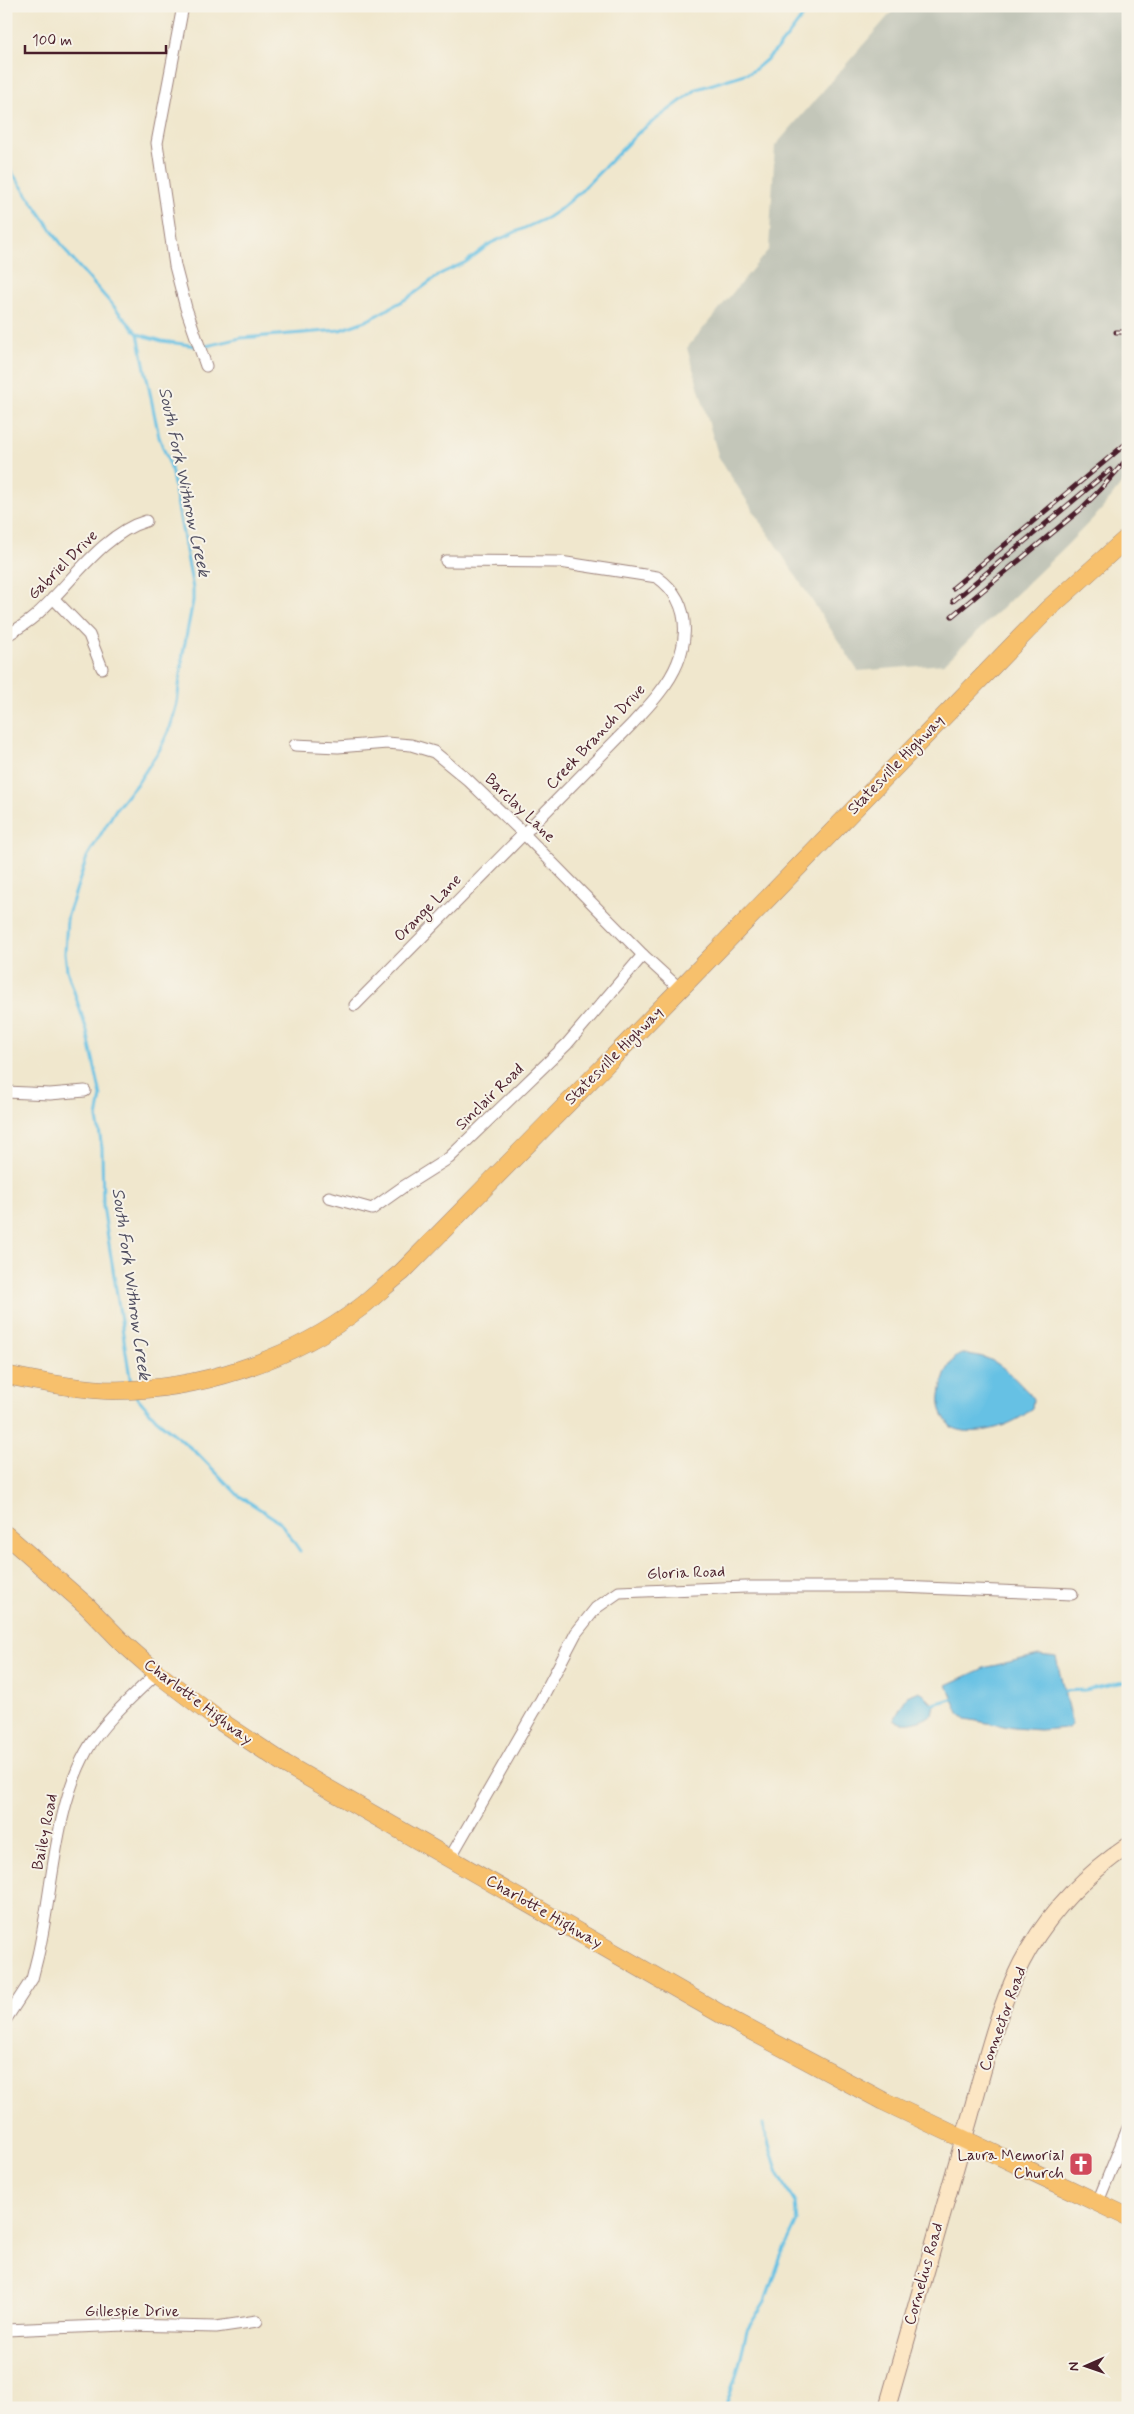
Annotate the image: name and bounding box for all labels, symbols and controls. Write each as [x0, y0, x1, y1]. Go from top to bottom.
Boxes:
scale bar [25, 22, 166, 54]
text: 100 m [32, 31, 72, 51]
water label: South Fork Withrow Creek [152, 385, 216, 580]
street label: Gabriel Drive [23, 525, 103, 605]
street label: Creek Branch Drive [542, 680, 650, 794]
street label: Statesville Highway [843, 711, 950, 820]
street label: Barclay Lane [480, 769, 560, 847]
street label: Orange Lane [390, 870, 467, 947]
street label: Statesville Highway [560, 1002, 668, 1110]
street label: Sinclair Road [451, 1059, 529, 1135]
water label: South Fork Withrow Creek [106, 1186, 156, 1382]
street label: Gloria Road [646, 1561, 726, 1585]
street label: Charlotte Highway [139, 1654, 257, 1751]
street label: Bailey Road [27, 1792, 63, 1872]
street label: Charlotte Highway [481, 1870, 606, 1955]
street label: Connector Road [974, 1964, 1032, 2074]
place label: Laura Memorial Church [957, 2145, 1064, 2184]
church icon: Laura Memorial Church [1068, 2151, 1094, 2177]
street label: Cornelius Road [899, 2220, 949, 2328]
street label: Gillespie Drive [85, 2301, 180, 2322]
north arrow [1062, 2342, 1112, 2392]
text: N [1065, 2361, 1083, 2371]

